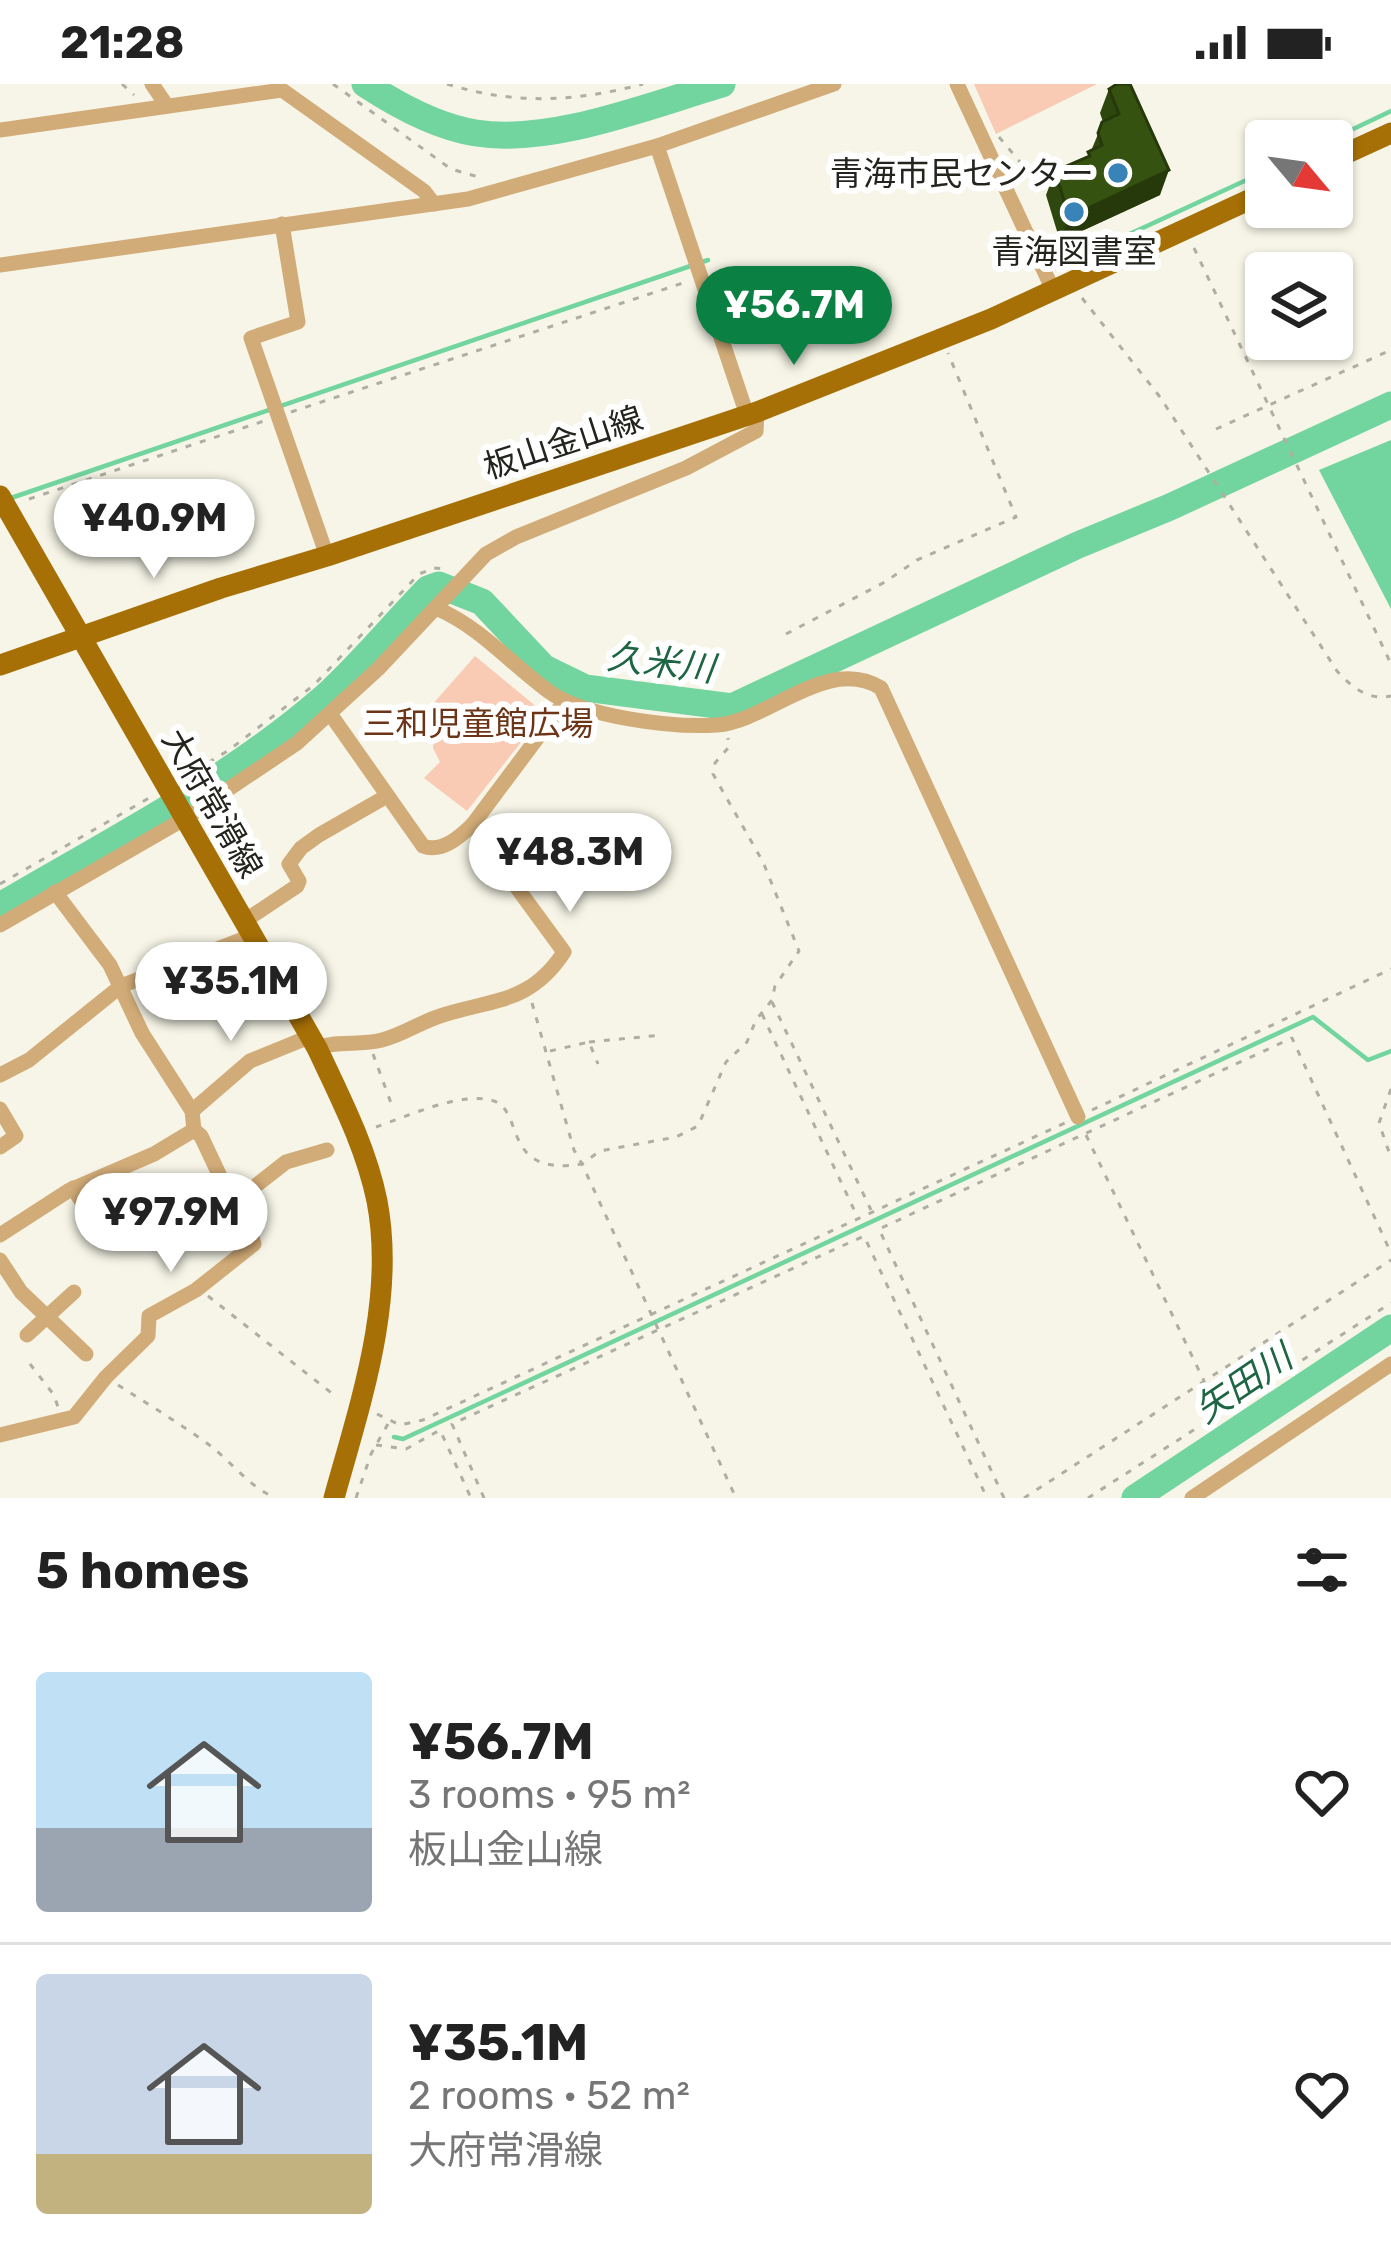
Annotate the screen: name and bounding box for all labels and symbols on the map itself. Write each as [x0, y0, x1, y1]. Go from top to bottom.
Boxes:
north arrow [1245, 120, 1353, 228]
place label: 青海市民センター [830, 154, 1094, 193]
marker: 青海市民センター [1105, 160, 1131, 186]
marker: 青海図書室 [1061, 199, 1087, 225]
place label: 青海図書室 [992, 232, 1157, 271]
pin: ¥56.7M [696, 266, 892, 368]
street label: 板山金山線 [479, 398, 648, 487]
pin: ¥40.9M [56, 479, 252, 581]
water label: 久米川 [605, 635, 721, 691]
park label: 三和児童館広場 [363, 704, 594, 743]
street label: 大府常滑線 [154, 722, 271, 884]
pin: ¥48.3M [472, 813, 668, 915]
pin: ¥35.1M [133, 942, 329, 1044]
pin: ¥97.9M [73, 1173, 269, 1275]
water label: 矢田川 [1186, 1333, 1303, 1431]

